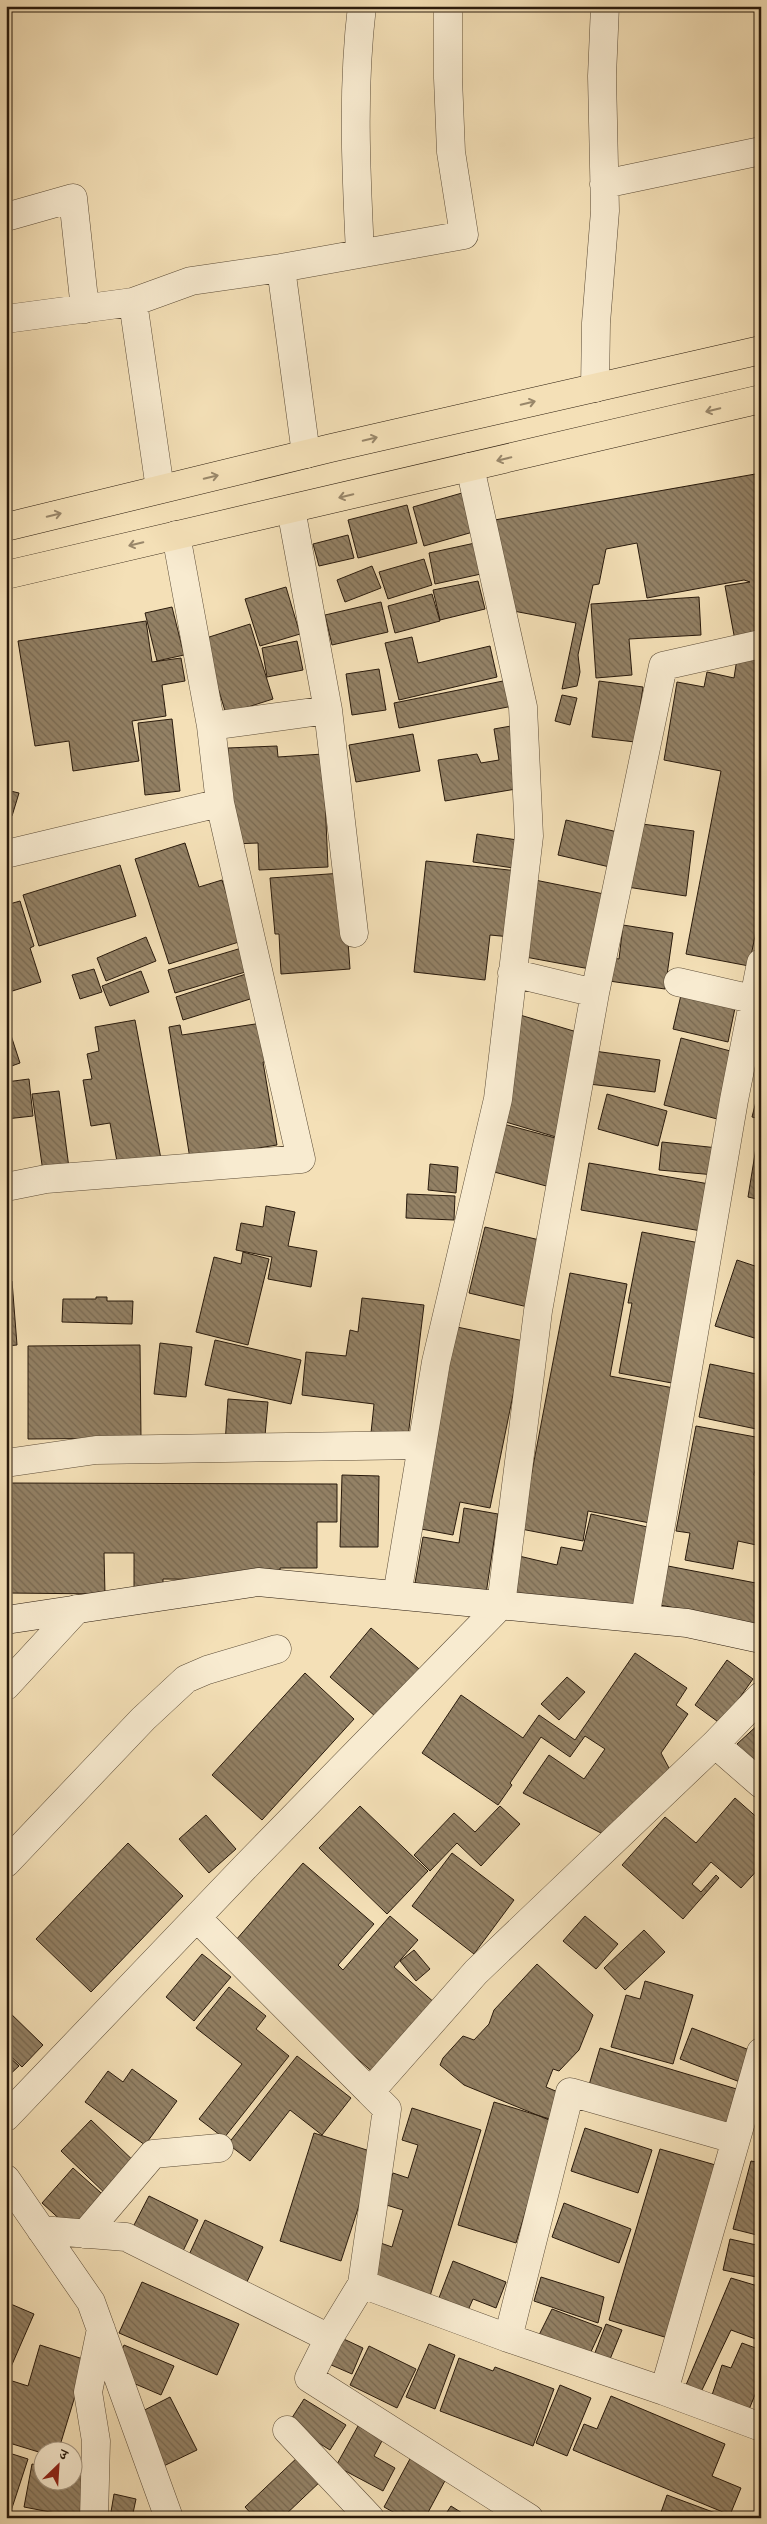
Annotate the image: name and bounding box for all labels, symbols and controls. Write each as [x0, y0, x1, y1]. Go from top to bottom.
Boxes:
one-way arrow [520, 398, 536, 407]
one-way arrow [706, 406, 722, 415]
one-way arrow [361, 434, 377, 443]
one-way arrow [496, 455, 512, 464]
one-way arrow [203, 472, 219, 481]
one-way arrow [338, 492, 354, 501]
one-way arrow [45, 510, 61, 520]
one-way arrow [129, 540, 145, 549]
north arrow [32, 2442, 82, 2492]
text: उ [55, 2444, 71, 2465]

